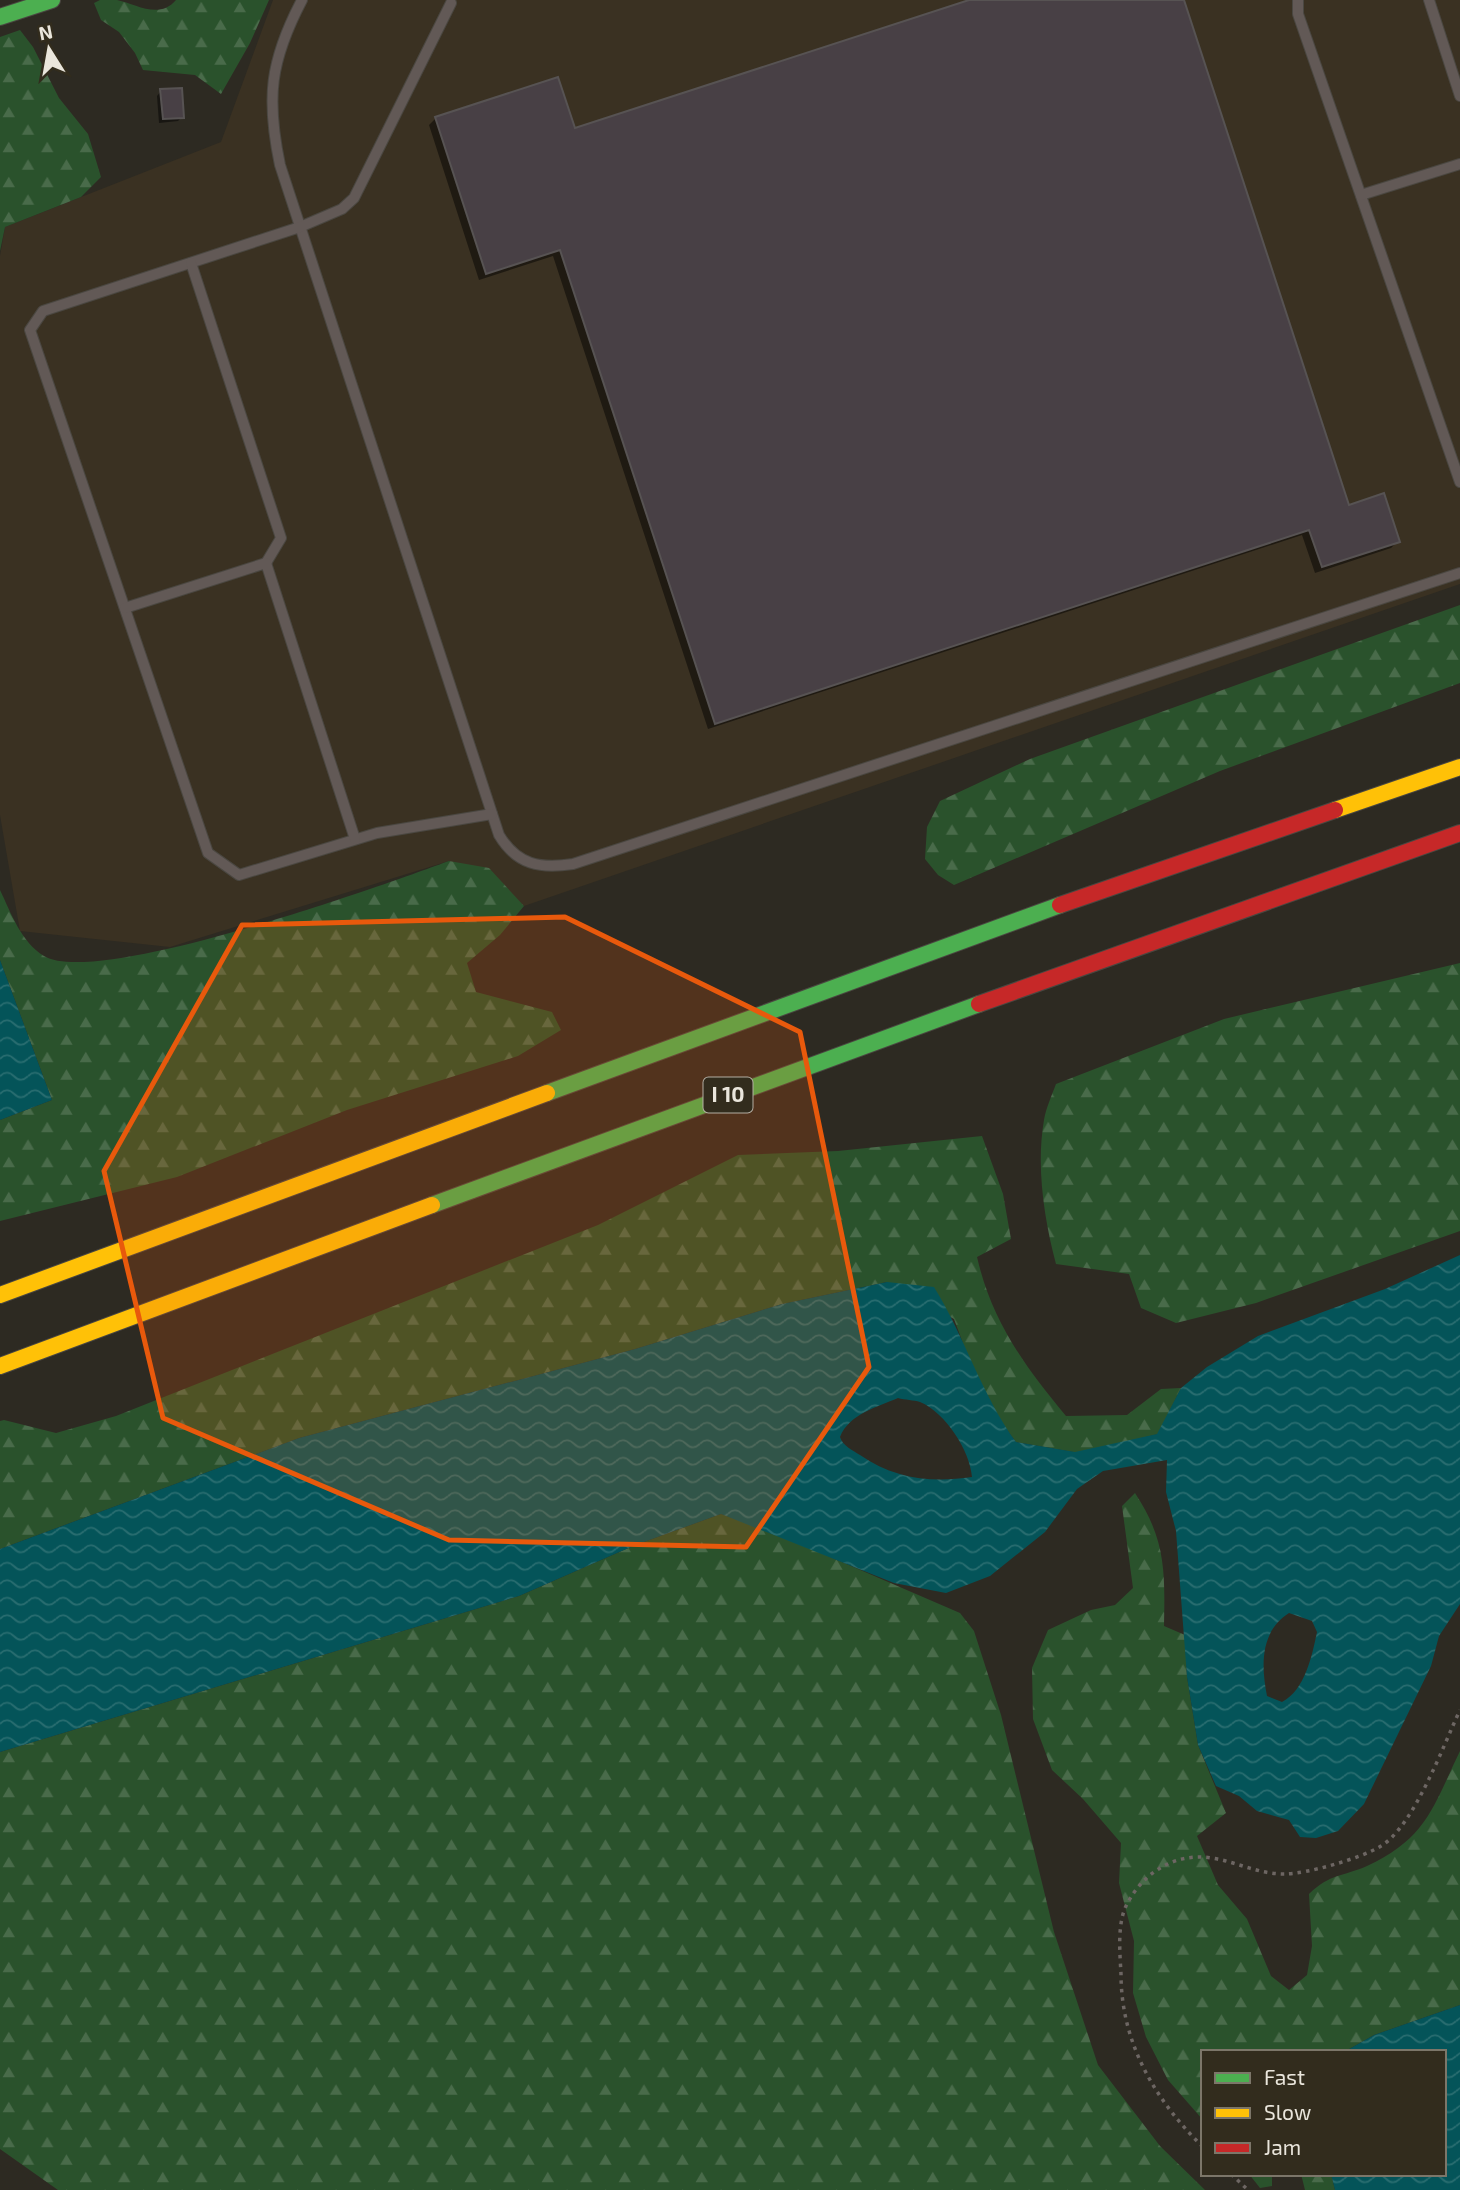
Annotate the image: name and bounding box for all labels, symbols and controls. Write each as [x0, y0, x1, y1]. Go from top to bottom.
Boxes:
north arrow [14, 14, 84, 84]
text: N [37, 19, 55, 44]
road number: I 10 [704, 1078, 752, 1112]
legend [1201, 2050, 1446, 2176]
text: Fast [1264, 2064, 1305, 2089]
text: Slow [1264, 2099, 1311, 2124]
text: Jam [1264, 2134, 1301, 2159]

